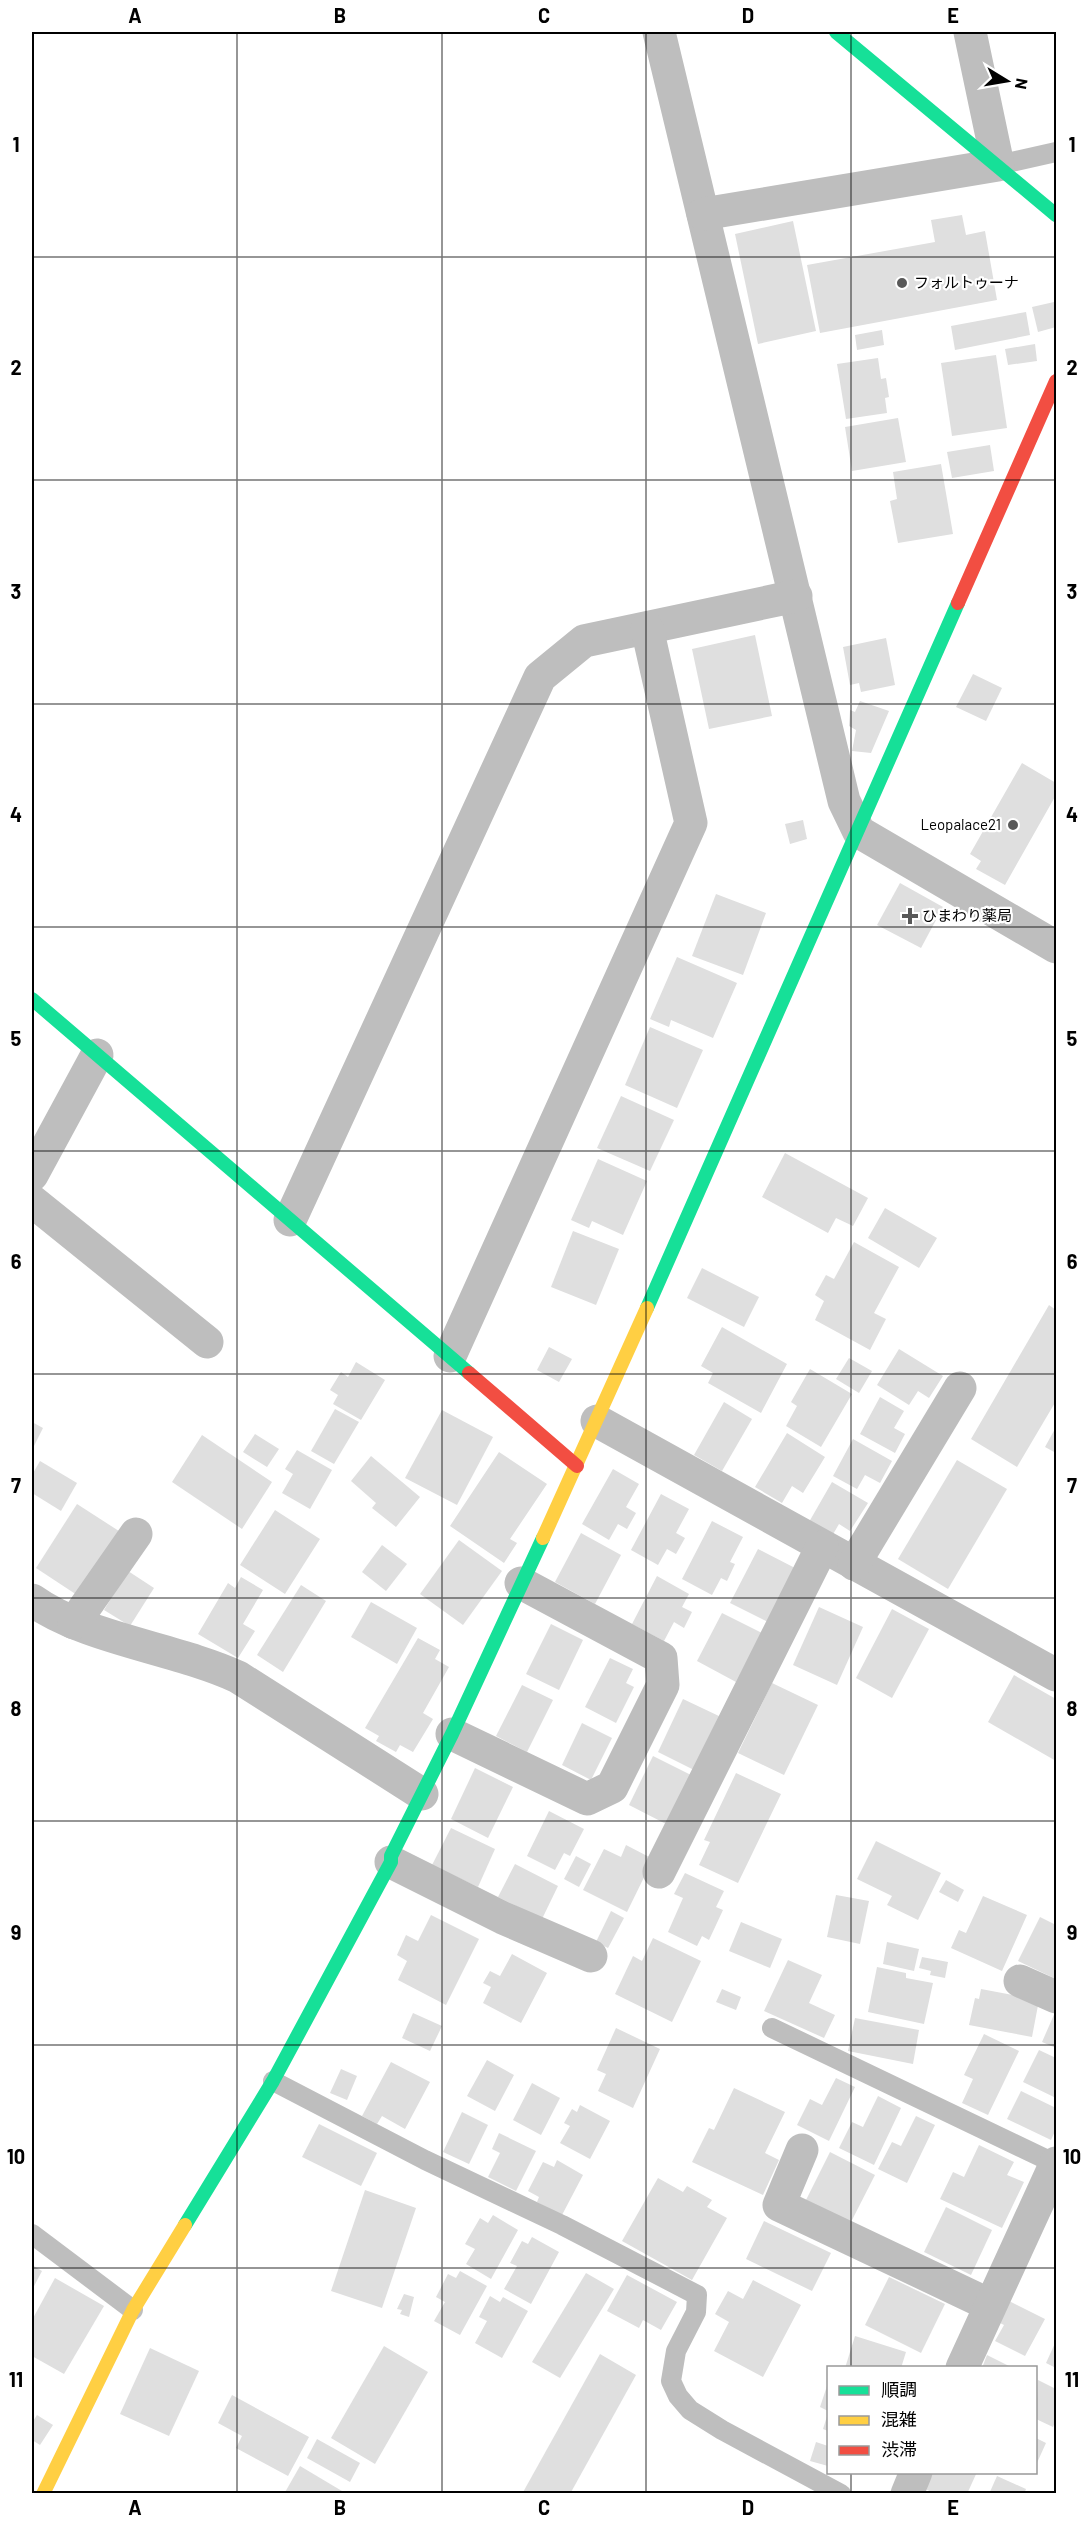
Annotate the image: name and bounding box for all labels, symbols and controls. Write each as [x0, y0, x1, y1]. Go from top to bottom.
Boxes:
text: A [128, 3, 142, 27]
text: B [334, 3, 346, 27]
text: C [538, 3, 550, 27]
text: D [742, 3, 754, 27]
text: E [947, 3, 959, 27]
north arrow [977, 51, 1037, 111]
text: N [1012, 77, 1033, 91]
text: 1 [12, 132, 20, 156]
text: 1 [1068, 132, 1076, 156]
place label: フォルトゥーナ [914, 273, 1019, 291]
marker: フォルトゥーナ [895, 276, 909, 290]
text: 2 [10, 355, 22, 379]
text: 2 [1066, 355, 1078, 379]
text: 3 [11, 579, 21, 603]
text: 3 [1067, 579, 1077, 603]
text: 4 [10, 802, 22, 826]
text: 4 [1066, 802, 1078, 826]
place label: Leopalace21 [920, 815, 1001, 833]
marker: Leopalace21 [1006, 818, 1020, 832]
place label: ひまわり薬局 [922, 906, 1012, 924]
marker: ひまわり薬局 [903, 909, 917, 923]
text: 5 [11, 1026, 22, 1050]
text: 5 [1067, 1026, 1078, 1050]
text: 6 [11, 1249, 22, 1273]
text: 6 [1067, 1249, 1078, 1273]
text: 7 [11, 1473, 21, 1497]
text: 7 [1067, 1473, 1077, 1497]
text: 8 [11, 1696, 22, 1720]
text: 8 [1067, 1696, 1078, 1720]
text: 9 [11, 1920, 21, 1944]
text: 9 [1067, 1920, 1077, 1944]
text: 10 [7, 2144, 25, 2168]
text: 10 [1063, 2144, 1081, 2168]
legend [827, 2366, 1037, 2474]
text: 11 [9, 2367, 23, 2391]
text: 11 [1065, 2367, 1079, 2391]
text: 順調 [881, 2378, 917, 2400]
text: 混雑 [881, 2408, 917, 2430]
text: 渋滞 [881, 2438, 917, 2460]
text: A [128, 2495, 142, 2519]
text: B [334, 2495, 346, 2519]
text: C [538, 2495, 550, 2519]
text: D [742, 2495, 754, 2519]
text: E [947, 2495, 959, 2519]

